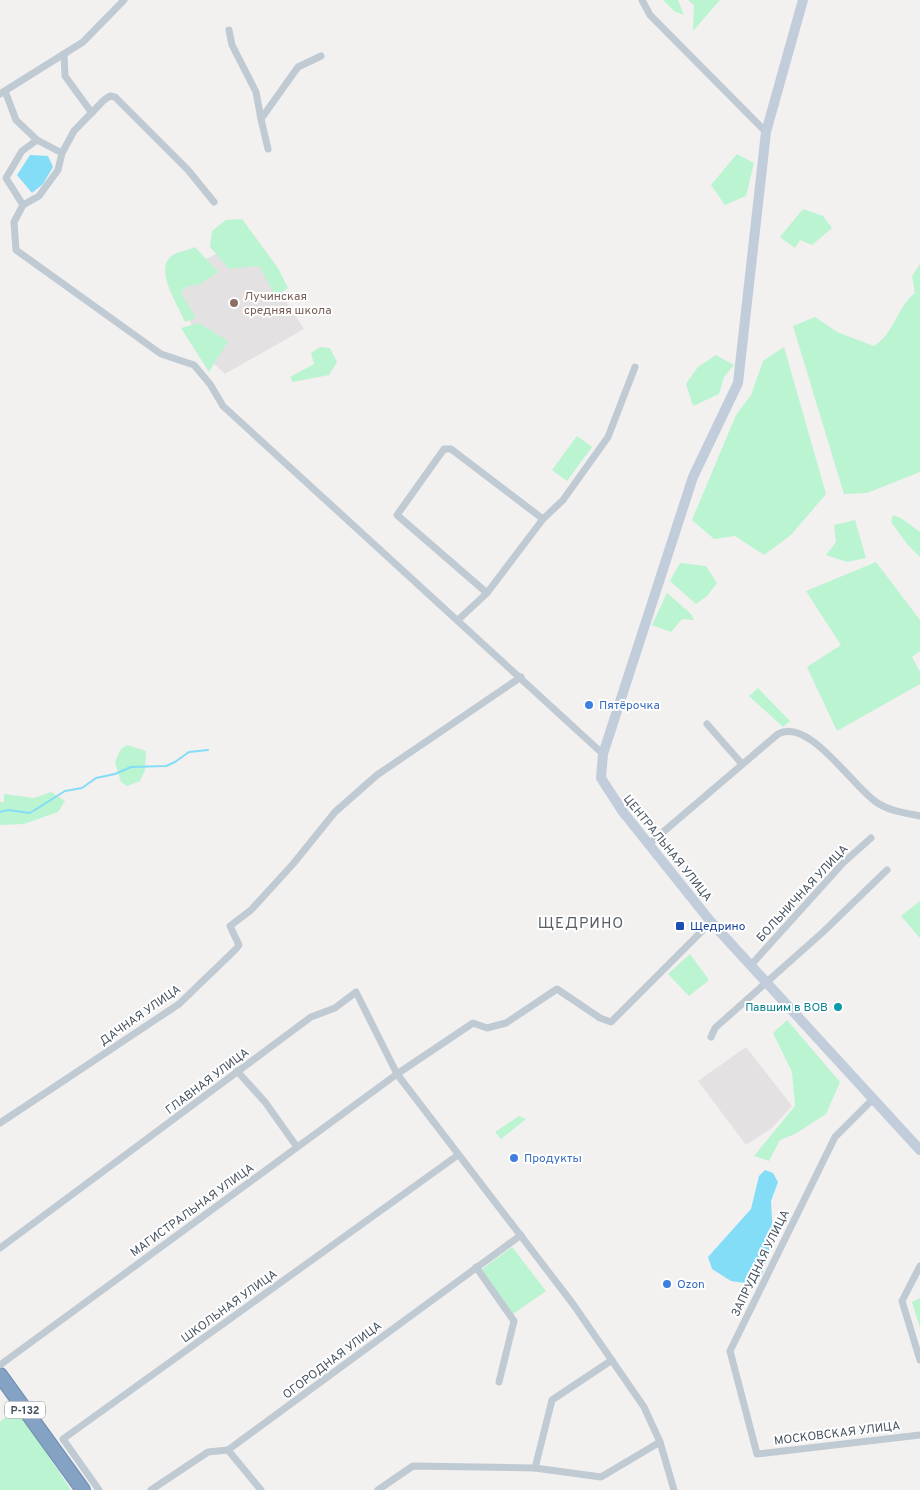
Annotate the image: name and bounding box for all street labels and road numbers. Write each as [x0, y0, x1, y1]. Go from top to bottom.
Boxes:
street label: ЦЕНТРАЛЬНАЯ УЛИЦА [619, 792, 715, 905]
street label: БОЛЬНИЧНАЯ УЛИЦА [753, 842, 852, 946]
street label: ДАЧНАЯ УЛИЦА [97, 982, 184, 1050]
street label: ГЛАВНАЯ УЛИЦА [163, 1045, 253, 1119]
street label: МАГИСТРАЛЬНАЯ УЛИЦА [128, 1161, 258, 1261]
street label: ЗАПРУДНАЯ УЛИЦА [728, 1207, 794, 1320]
street label: ШКОЛЬНАЯ УЛИЦА [178, 1267, 281, 1347]
street label: ОГОРОДНАЯ УЛИЦА [280, 1318, 385, 1403]
road number: Р-132 [5, 1402, 45, 1418]
street label: МОСКОВСКАЯ УЛИЦА [773, 1418, 901, 1450]

